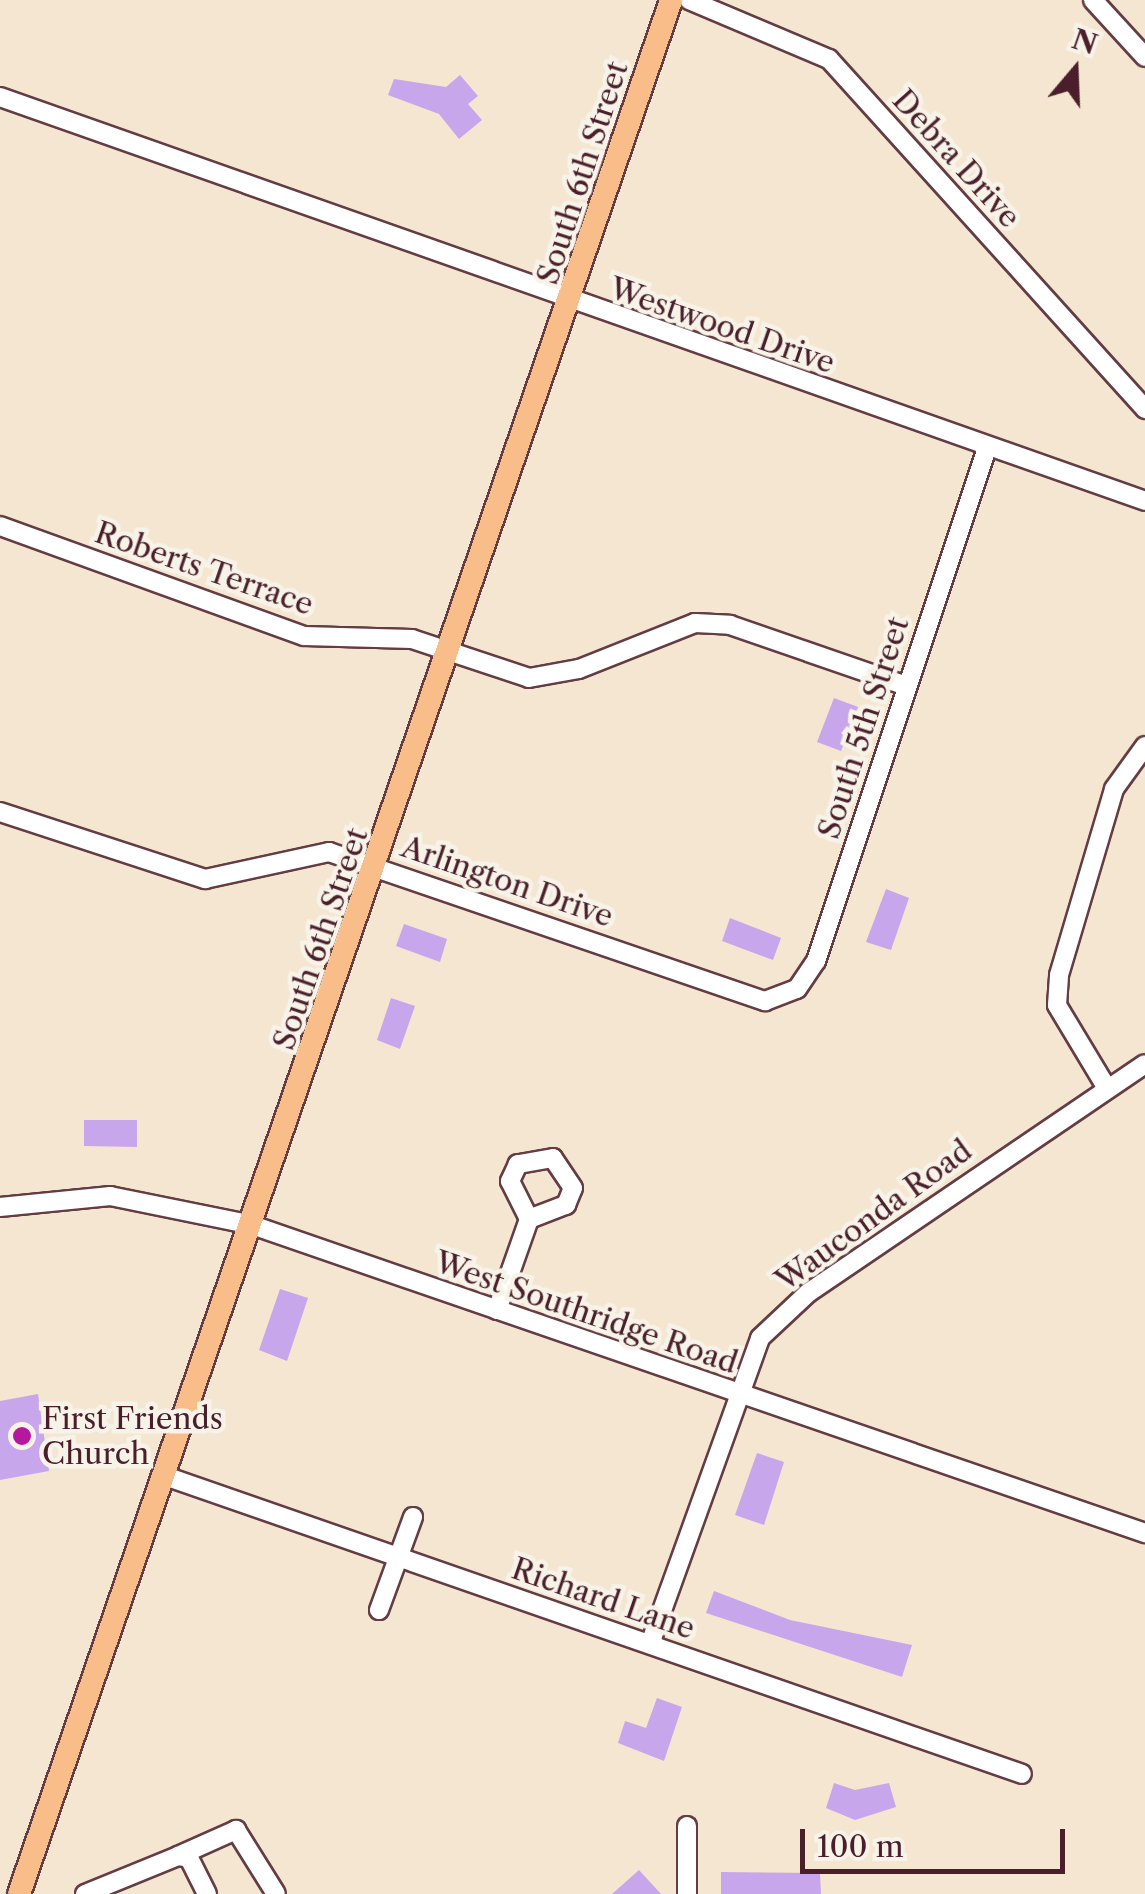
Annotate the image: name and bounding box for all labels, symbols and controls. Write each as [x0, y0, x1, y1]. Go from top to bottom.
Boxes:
north arrow [1025, 20, 1125, 120]
text: N [1068, 22, 1102, 62]
street label: South 6th Street [530, 57, 636, 289]
street label: Debra Drive [885, 82, 1027, 236]
street label: Westwood Drive [605, 271, 839, 381]
street label: Roberts Terrace [90, 515, 318, 623]
street label: South 5th Street [811, 613, 917, 843]
street label: South 6th Street [266, 823, 376, 1055]
street label: Arlington Drive [397, 829, 617, 935]
street label: Wauconda Road [769, 1133, 979, 1299]
street label: West Southridge Road [430, 1244, 742, 1382]
place label: First Friends Church [42, 1401, 223, 1472]
marker: First Friends Church [11, 1425, 33, 1447]
street label: Richard Lane [507, 1551, 699, 1647]
scale bar [805, 1809, 1070, 1871]
text: 100 m [817, 1828, 904, 1865]

